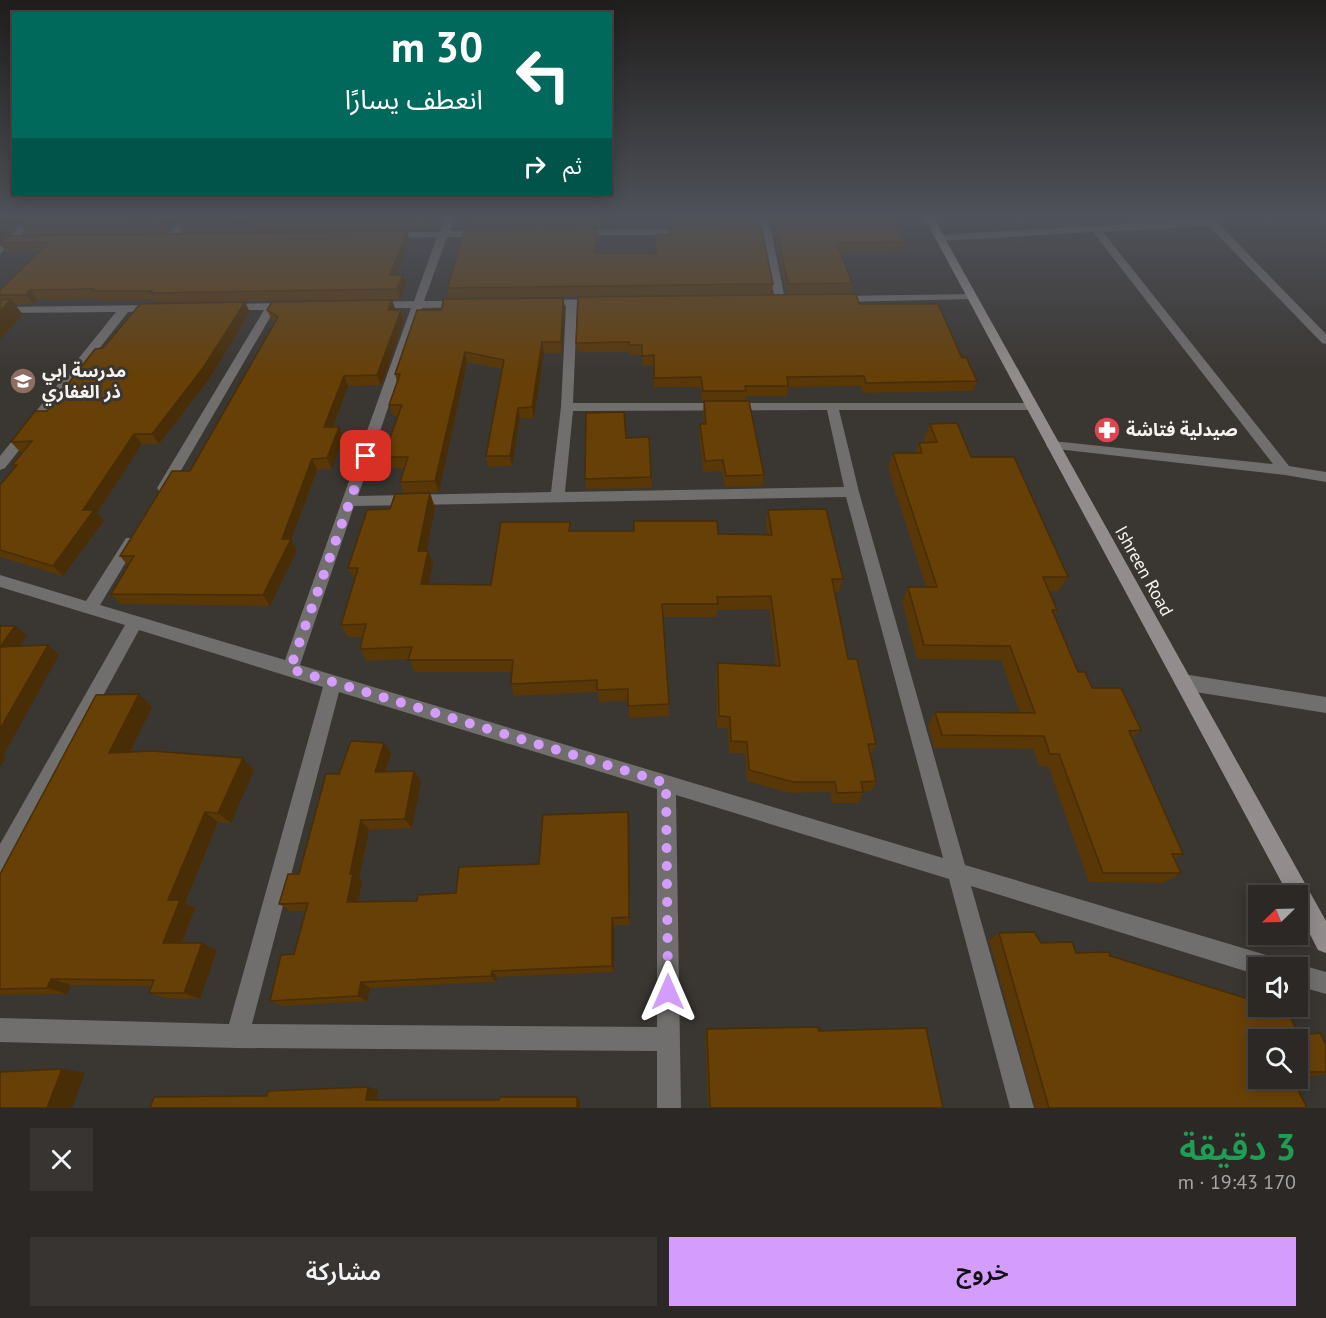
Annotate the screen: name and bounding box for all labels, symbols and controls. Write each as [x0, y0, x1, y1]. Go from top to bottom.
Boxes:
text: 30 m [391, 19, 483, 74]
icon: left [504, 36, 582, 114]
text: انعطف يسارًا [345, 82, 483, 116]
icon: right [518, 150, 551, 183]
text: ثم [563, 152, 582, 180]
place label: مدرسة ابي ذر الغفاري [42, 359, 126, 406]
school or university icon: مدرسة ابي ذر الغفاري [8, 366, 38, 396]
pharmacy icon: صيدلية فتاشة [1092, 415, 1122, 445]
place label: صيدلية فتاشة [1126, 418, 1238, 441]
pin [340, 430, 391, 481]
icon: arrive [349, 439, 382, 472]
street label: Ishreen Road [1110, 522, 1179, 620]
north arrow [1248, 885, 1308, 945]
map controls [1248, 885, 1308, 1089]
button: sound [1248, 957, 1308, 1017]
position arrow [636, 960, 700, 1024]
button: search [1248, 1029, 1308, 1089]
text: 3 دقيقة [1179, 1123, 1296, 1170]
button: close [30, 1128, 93, 1191]
text: 170 m · 19:43 [1178, 1169, 1296, 1195]
button: مشاركة [30, 1237, 657, 1306]
button: خروج [669, 1237, 1296, 1306]

